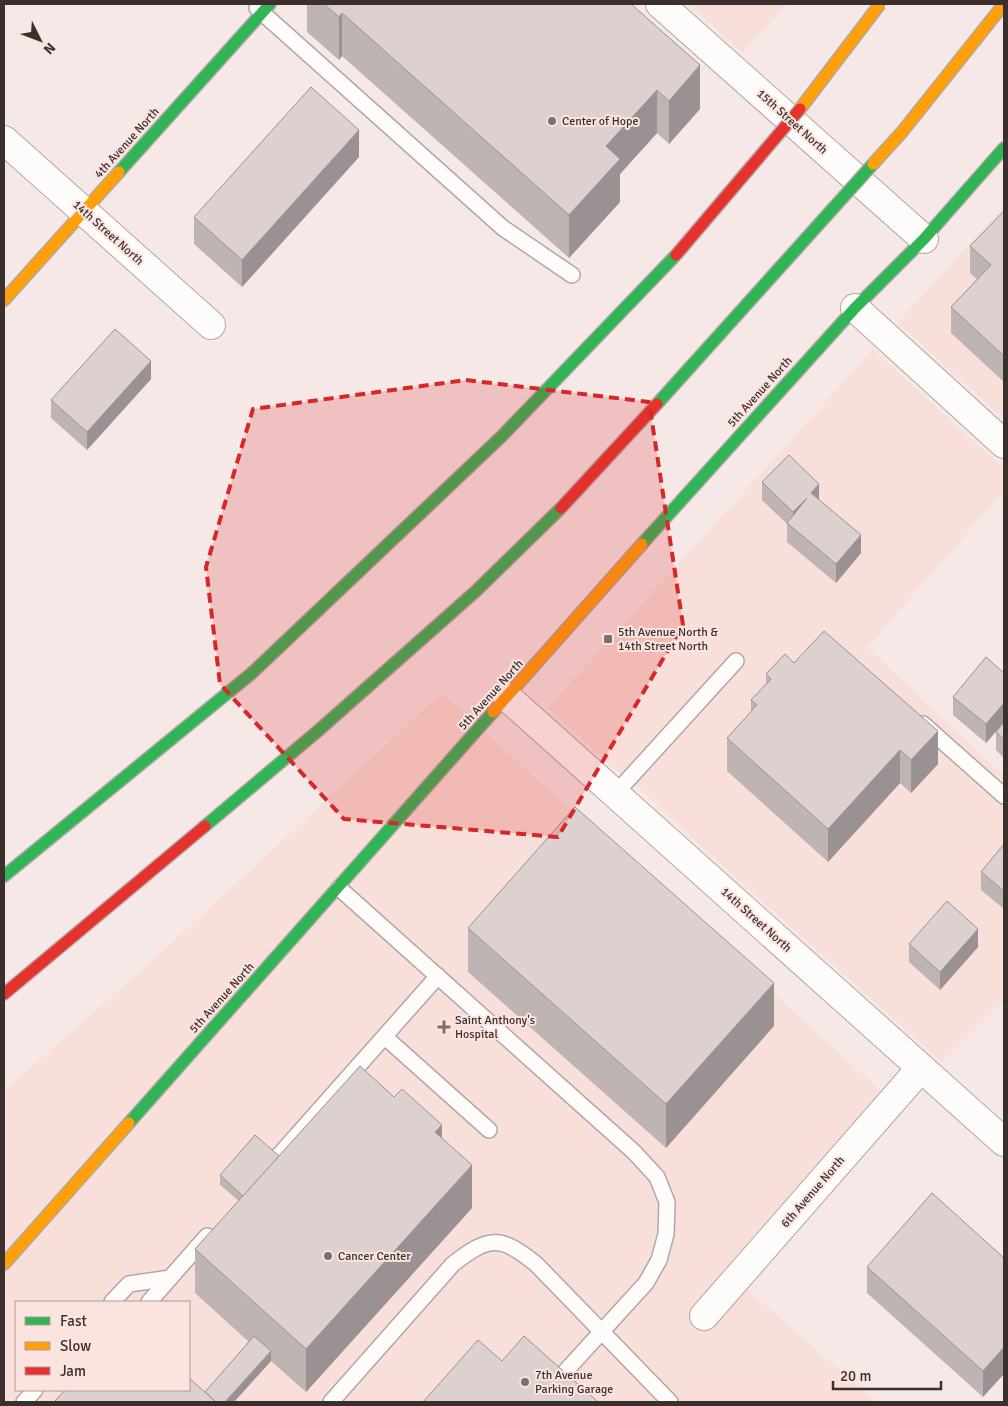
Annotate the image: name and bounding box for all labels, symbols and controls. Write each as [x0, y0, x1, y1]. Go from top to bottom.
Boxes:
north arrow [15, 15, 65, 65]
text: N [40, 39, 59, 58]
street label: 15th Street North [754, 86, 830, 158]
street label: 4th Avenue North [91, 105, 163, 181]
place label: Center of Hope [562, 114, 638, 129]
marker: Center of Hope [546, 115, 558, 127]
street label: 14th Street North [70, 197, 146, 269]
street label: 5th Avenue North [724, 354, 796, 430]
place label: 5th Avenue North & 14th Street North [618, 625, 718, 654]
marker: 5th Avenue North & 14th Street North [602, 633, 614, 645]
street label: 5th Avenue North [455, 657, 527, 733]
street label: 14th Street North [718, 884, 794, 956]
street label: 5th Avenue North [186, 960, 258, 1036]
place label: Saint Anthony's Hospital [455, 1013, 535, 1042]
marker: Saint Anthony's Hospital [437, 1020, 451, 1034]
street label: 6th Avenue North [778, 1153, 848, 1231]
place label: Cancer Center [338, 1249, 411, 1264]
marker: Cancer Center [322, 1250, 334, 1262]
legend [15, 1301, 190, 1391]
text: Fast [60, 1312, 87, 1330]
text: Slow [60, 1337, 91, 1355]
scale bar [833, 1358, 940, 1390]
text: Jam [60, 1362, 86, 1380]
text: 20 m [840, 1367, 871, 1385]
place label: 7th Avenue Parking Garage [535, 1368, 613, 1397]
marker: 7th Avenue Parking Garage [519, 1376, 531, 1388]

